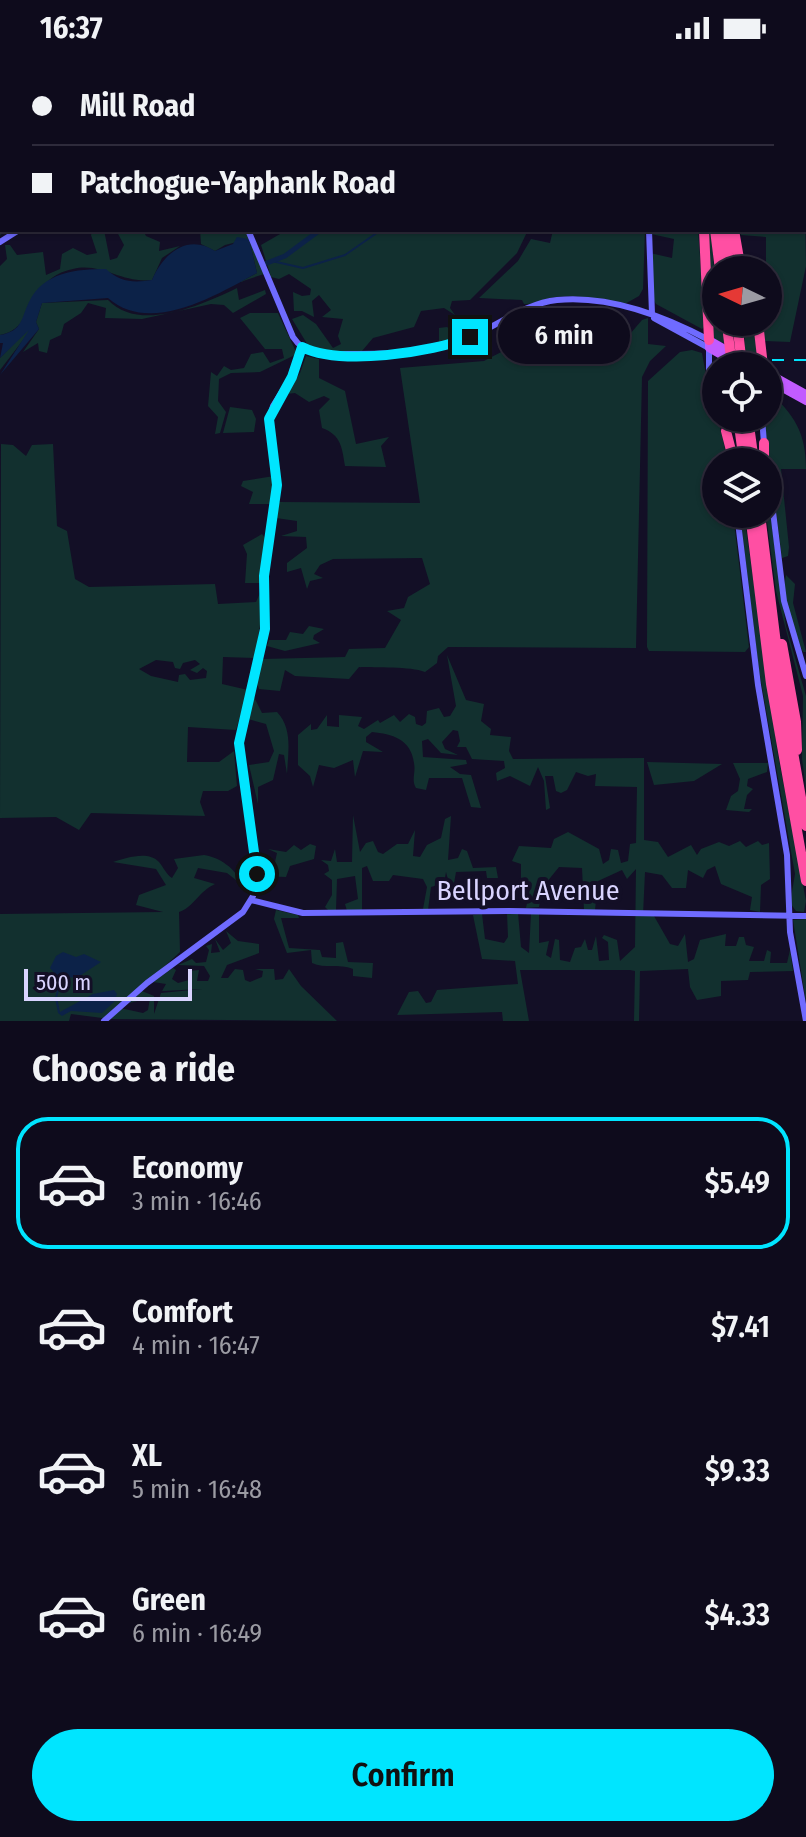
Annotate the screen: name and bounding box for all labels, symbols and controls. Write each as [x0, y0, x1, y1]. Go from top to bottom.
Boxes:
text: 16:37 [40, 10, 103, 46]
text: Mill Road [80, 88, 195, 124]
text: Patchogue-Yaphank Road [80, 165, 396, 201]
north arrow [702, 256, 782, 336]
map controls [702, 256, 782, 528]
callout: 6 min [498, 309, 630, 365]
route end [452, 319, 488, 355]
text: 6 min [534, 320, 594, 351]
button: locate [702, 352, 782, 432]
button: layers [702, 448, 782, 528]
route start [239, 856, 275, 892]
street label: Bellport Avenue [436, 874, 620, 907]
scale bar [24, 965, 192, 1001]
text: 500 m [36, 969, 91, 996]
text: Choose a ride [32, 1047, 235, 1091]
icon: car [36, 1147, 108, 1219]
text: Economy [132, 1150, 243, 1186]
text: $5.49 [705, 1165, 770, 1201]
text: 3 min · 16:46 [132, 1186, 262, 1217]
icon: car [36, 1291, 108, 1363]
text: Comfort [132, 1294, 233, 1330]
text: $7.41 [711, 1309, 770, 1345]
text: 4 min · 16:47 [132, 1330, 260, 1361]
icon: car [36, 1435, 108, 1507]
text: XL [132, 1438, 162, 1474]
text: $9.33 [705, 1453, 770, 1489]
text: 5 min · 16:48 [132, 1474, 262, 1505]
icon: car [36, 1579, 108, 1651]
text: Green [132, 1582, 206, 1618]
text: $4.33 [705, 1597, 770, 1633]
text: 6 min · 16:49 [132, 1618, 262, 1649]
button: Confirm [32, 1729, 774, 1821]

